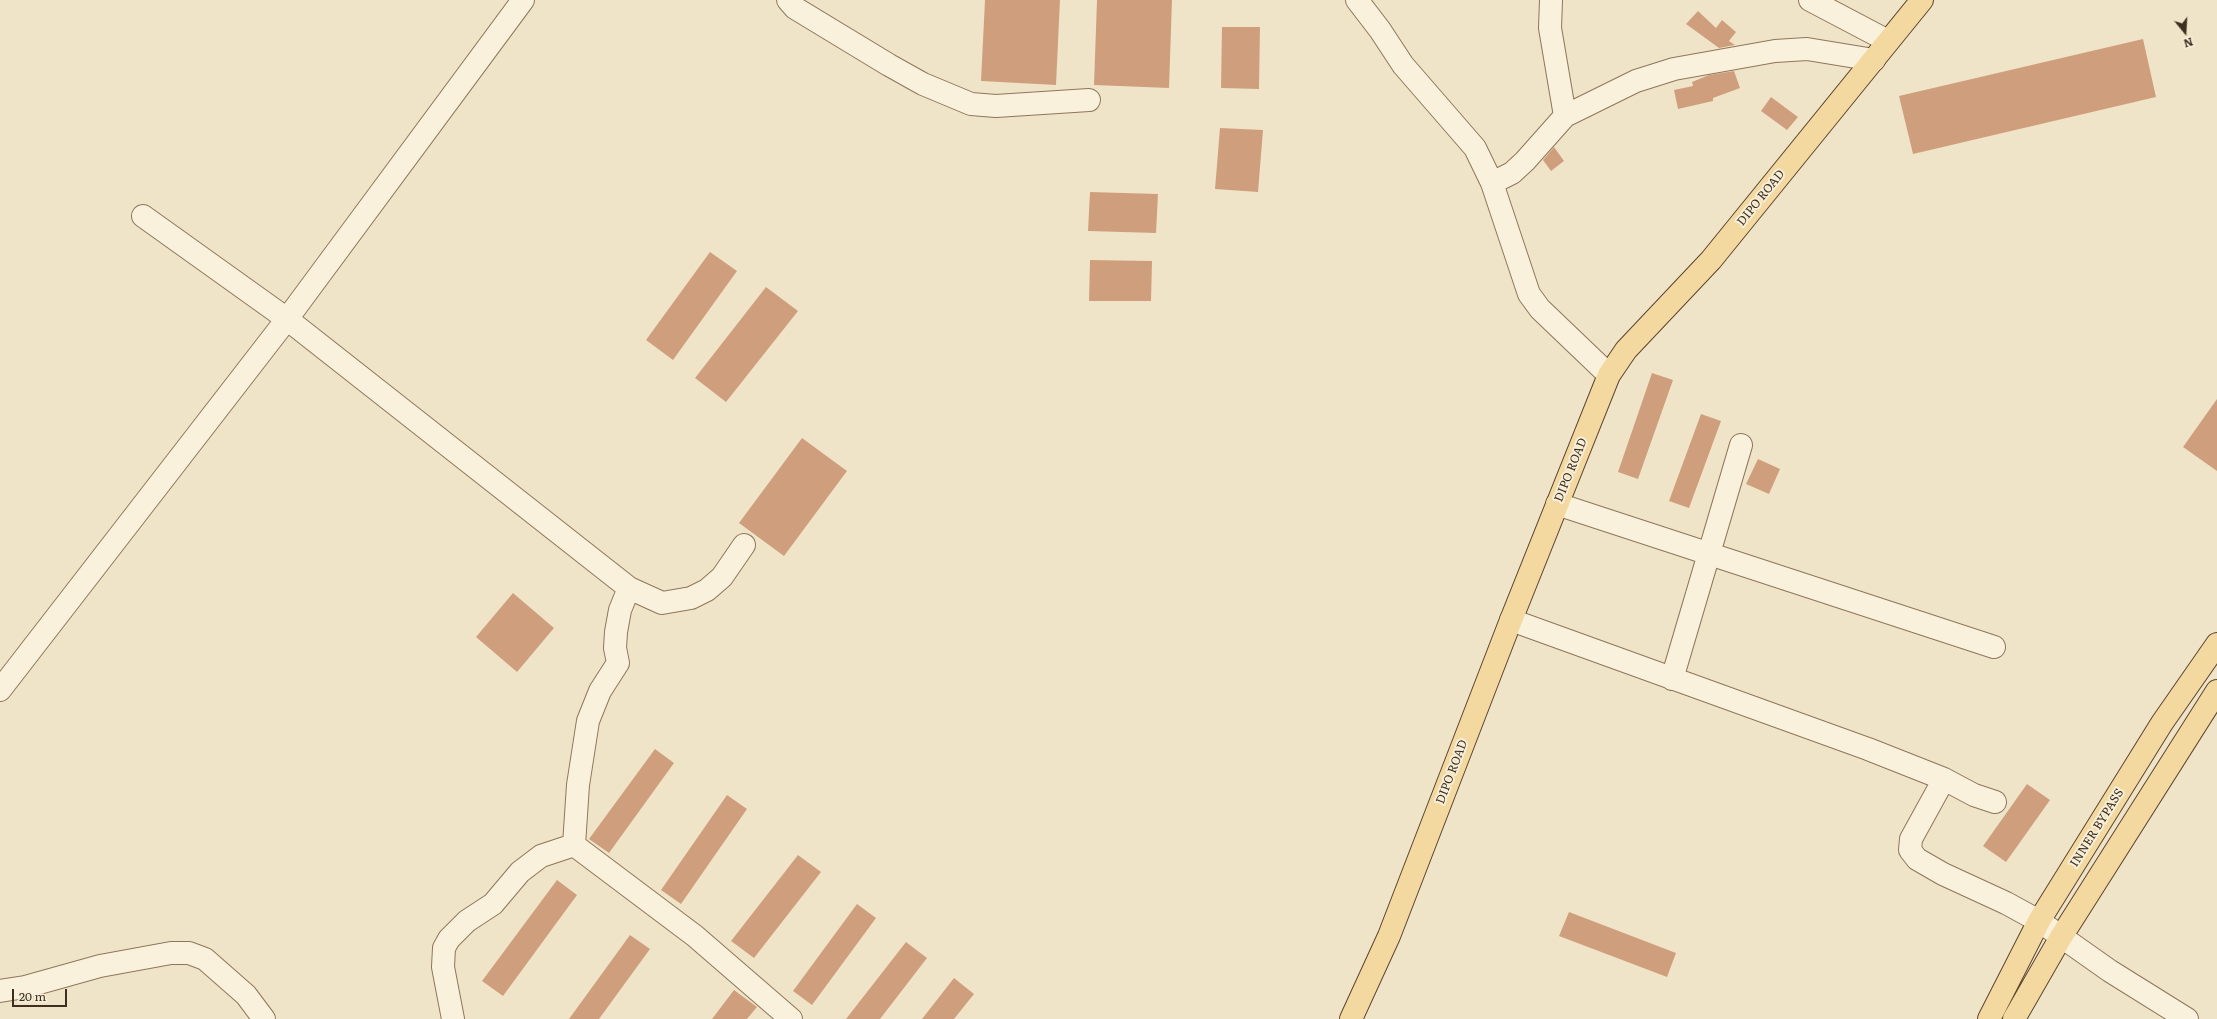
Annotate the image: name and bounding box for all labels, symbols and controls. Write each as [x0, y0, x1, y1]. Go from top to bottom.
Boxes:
north arrow [2165, 12, 2205, 52]
text: N [2182, 34, 2196, 52]
street label: DIPO ROAD [1734, 167, 1788, 229]
street label: DIPO ROAD [1552, 436, 1590, 504]
street label: DIPO ROAD [1433, 738, 1471, 806]
street label: INNER BYPASS [2067, 786, 2127, 870]
scale bar [14, 981, 69, 1007]
text: 20 m [19, 987, 46, 1005]

